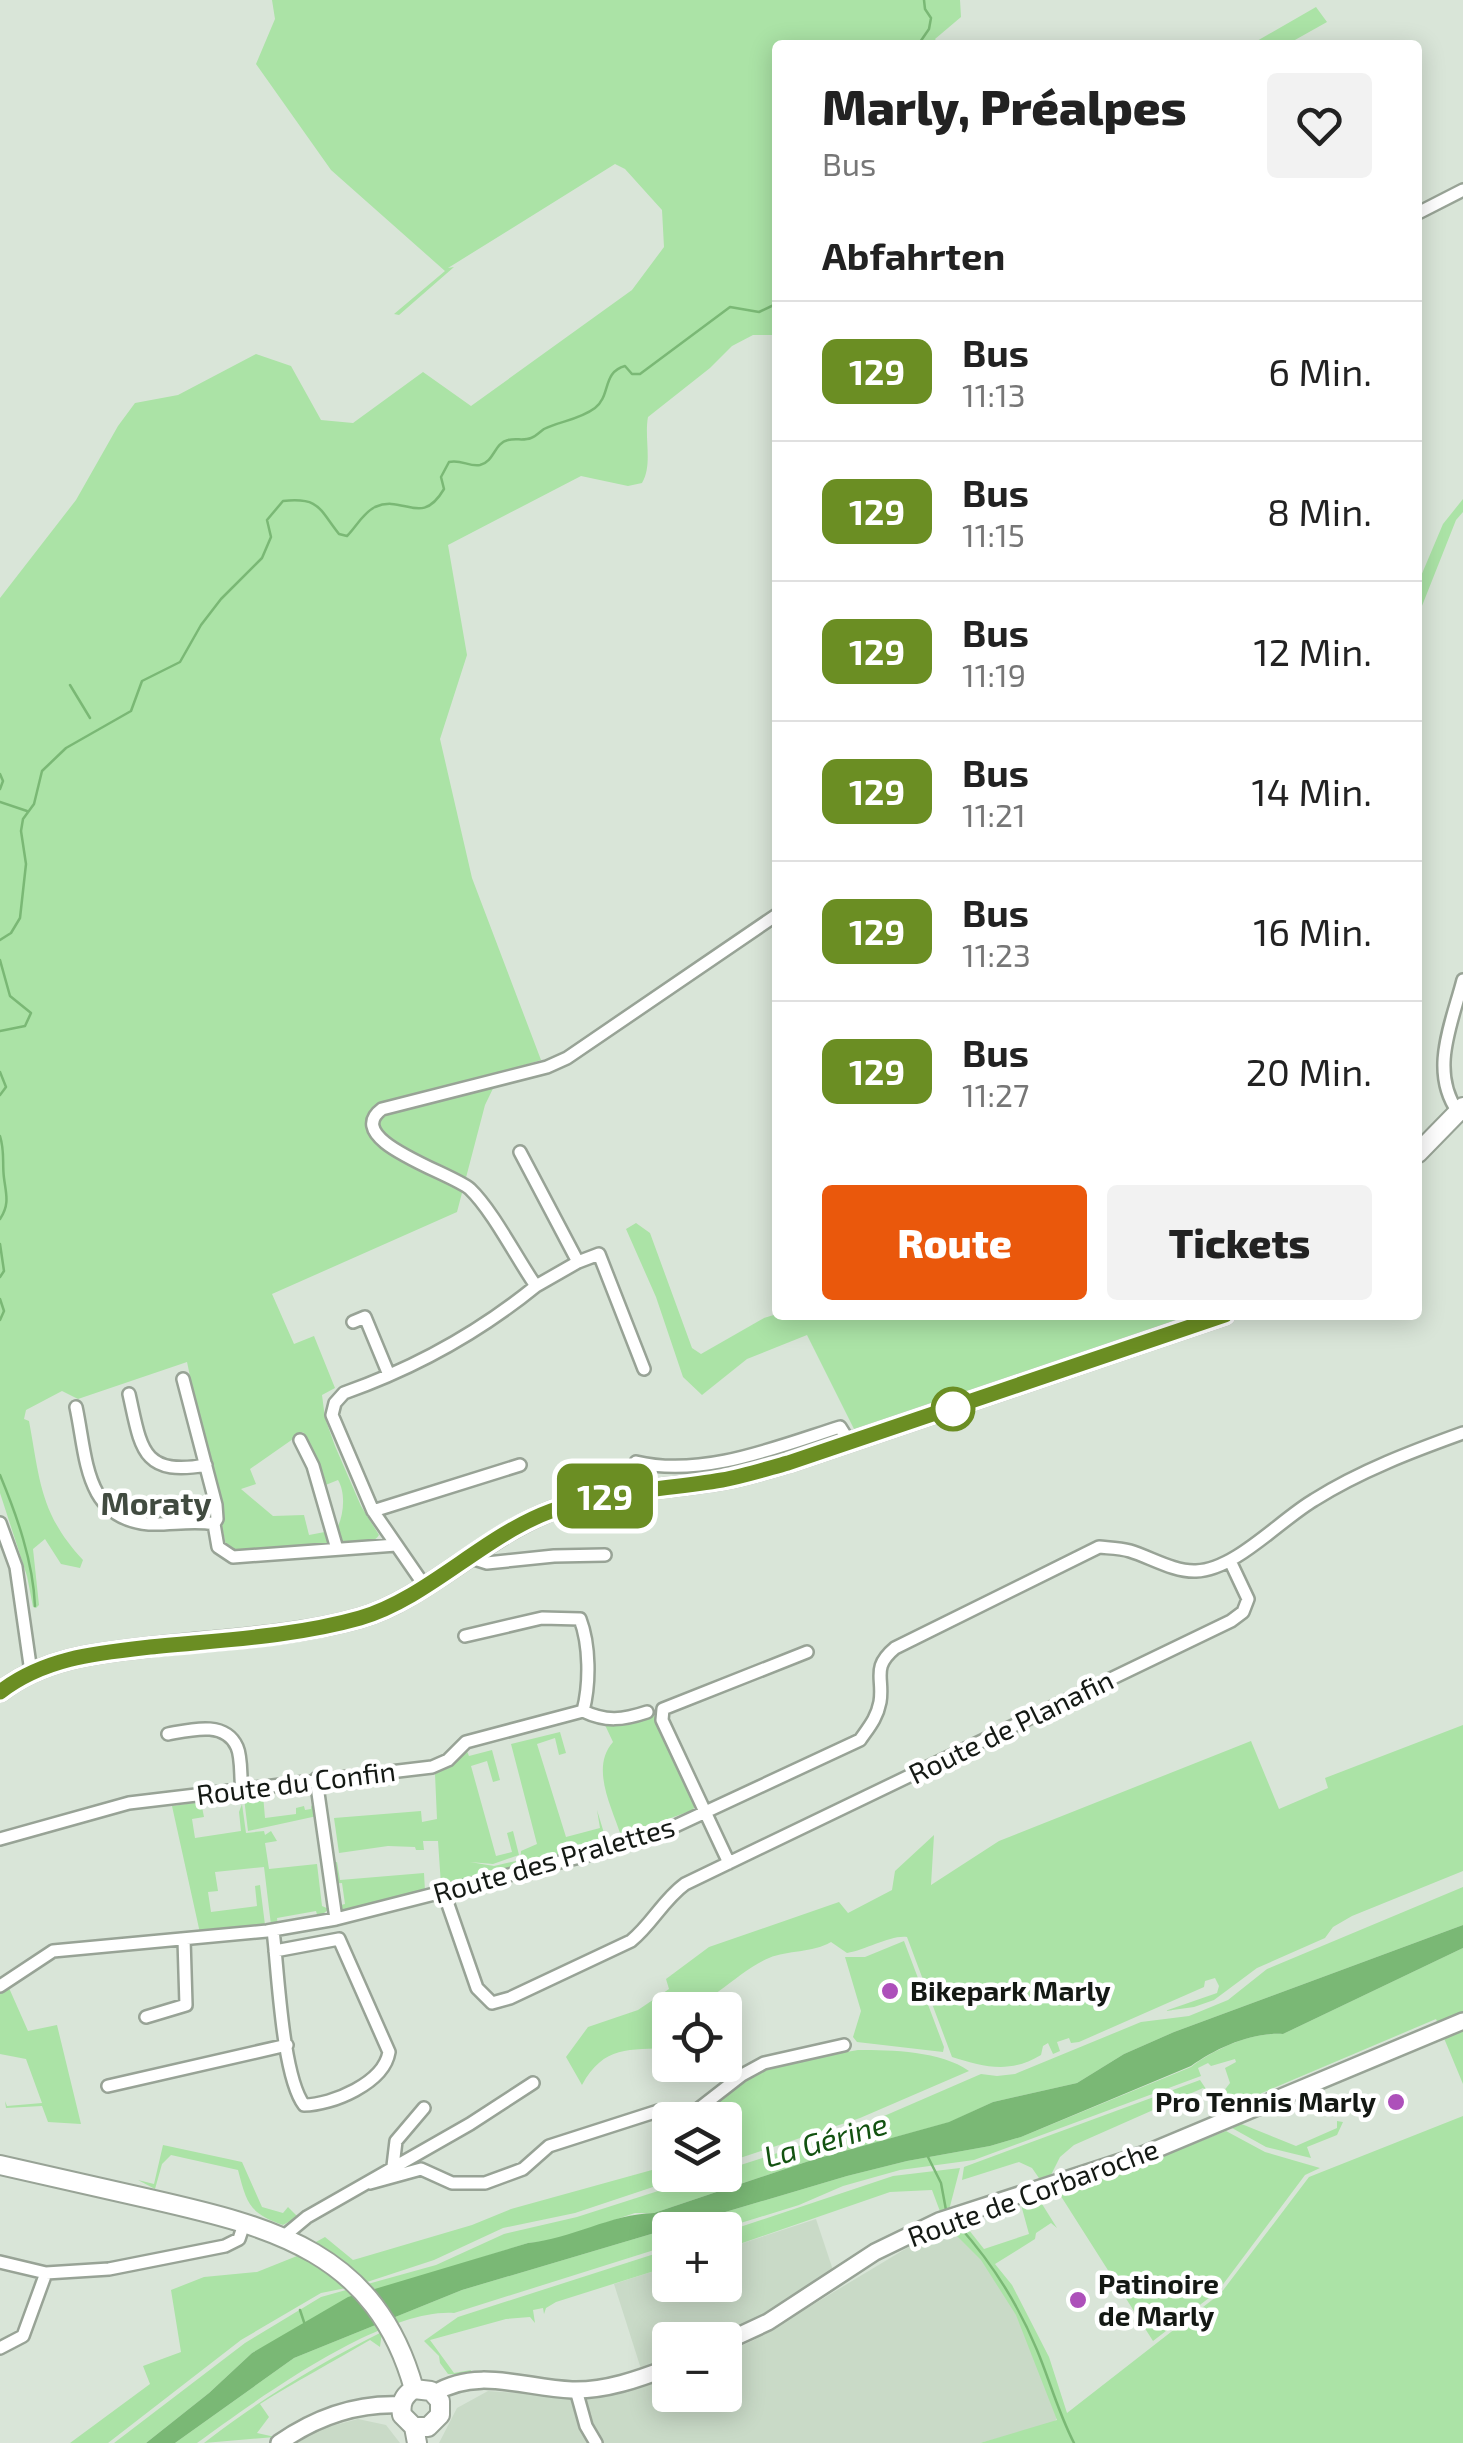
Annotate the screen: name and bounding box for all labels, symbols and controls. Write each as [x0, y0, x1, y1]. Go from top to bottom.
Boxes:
button: heart [1267, 73, 1372, 178]
text: Marly, Préalpes [822, 77, 1187, 135]
text: Bus [822, 144, 876, 182]
text: Abfahrten [822, 232, 1005, 278]
text: Bus [962, 329, 1029, 375]
text: 6 Min. [1268, 348, 1372, 394]
text: 129 [849, 350, 905, 392]
text: 11:13 [962, 375, 1026, 413]
text: Bus [962, 469, 1029, 515]
text: 8 Min. [1267, 488, 1372, 534]
text: 129 [849, 490, 905, 532]
text: 11:15 [962, 515, 1025, 553]
text: Bus [962, 609, 1029, 655]
text: 12 Min. [1254, 628, 1372, 674]
text: 129 [849, 630, 905, 672]
text: 11:19 [962, 655, 1026, 693]
text: Bus [962, 749, 1029, 795]
text: 14 Min. [1252, 768, 1372, 814]
text: 129 [849, 770, 905, 812]
text: 11:21 [962, 795, 1026, 833]
text: Bus [962, 889, 1029, 935]
text: 16 Min. [1253, 908, 1372, 954]
text: 129 [849, 910, 905, 952]
text: 11:23 [962, 935, 1031, 973]
text: Bus [962, 1029, 1029, 1075]
text: 20 Min. [1246, 1048, 1372, 1094]
text: 129 [849, 1050, 905, 1092]
text: 11:27 [962, 1075, 1029, 1113]
button: Route [822, 1185, 1087, 1300]
button: Tickets [1107, 1185, 1372, 1300]
unlabelled marker [932, 1388, 974, 1430]
line badge: 129 [548, 1464, 662, 1528]
text: 129 [577, 1475, 633, 1517]
district label: Moraty [100, 1483, 212, 1522]
street label: Route de Planafin [903, 1662, 1118, 1790]
street label: Route du Confin [194, 1753, 397, 1811]
street label: Route des Pralettes [429, 1808, 678, 1910]
place label: Bikepark Marly [910, 1973, 1111, 2007]
marker: Bikepark Marly [879, 1980, 901, 2002]
map controls [652, 1992, 742, 2412]
button: locate [652, 1992, 742, 2082]
place label: Pro Tennis Marly [1155, 2084, 1376, 2118]
marker: Pro Tennis Marly [1385, 2091, 1407, 2113]
button: layers [652, 2102, 742, 2192]
water label: La Gérine [760, 2104, 891, 2174]
street label: Route de Corbaroche [903, 2131, 1163, 2253]
button: + [652, 2212, 742, 2302]
place label: Patinoire de Marly [1098, 2266, 1219, 2332]
marker: Patinoire de Marly [1067, 2289, 1089, 2311]
button: − [652, 2322, 742, 2412]

